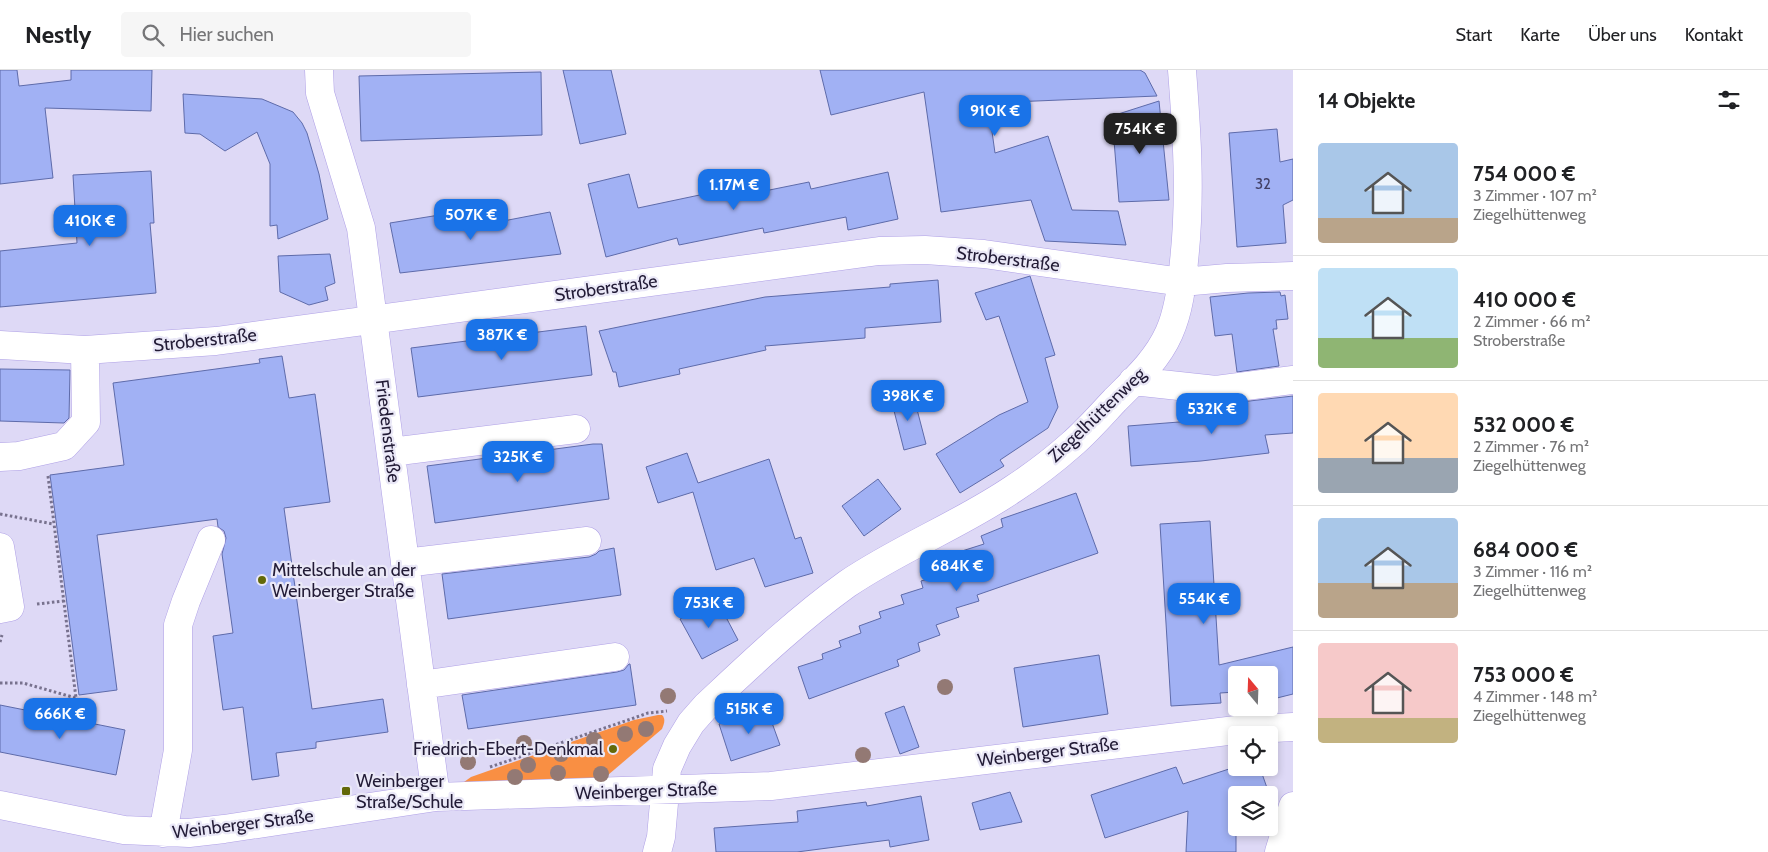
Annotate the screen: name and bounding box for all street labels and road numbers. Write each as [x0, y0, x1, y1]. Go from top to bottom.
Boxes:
street label: Stroberstraße [955, 242, 1061, 276]
street label: Stroberstraße [553, 270, 659, 306]
street label: Stroberstraße [152, 324, 258, 356]
street label: Ziegelhüttenweg [1044, 362, 1151, 467]
street label: Friedenstraße [371, 378, 405, 484]
street label: Weinberger Straße [976, 732, 1120, 772]
street label: Weinberger Straße [575, 778, 717, 804]
street label: Weinberger Straße [171, 804, 315, 844]

